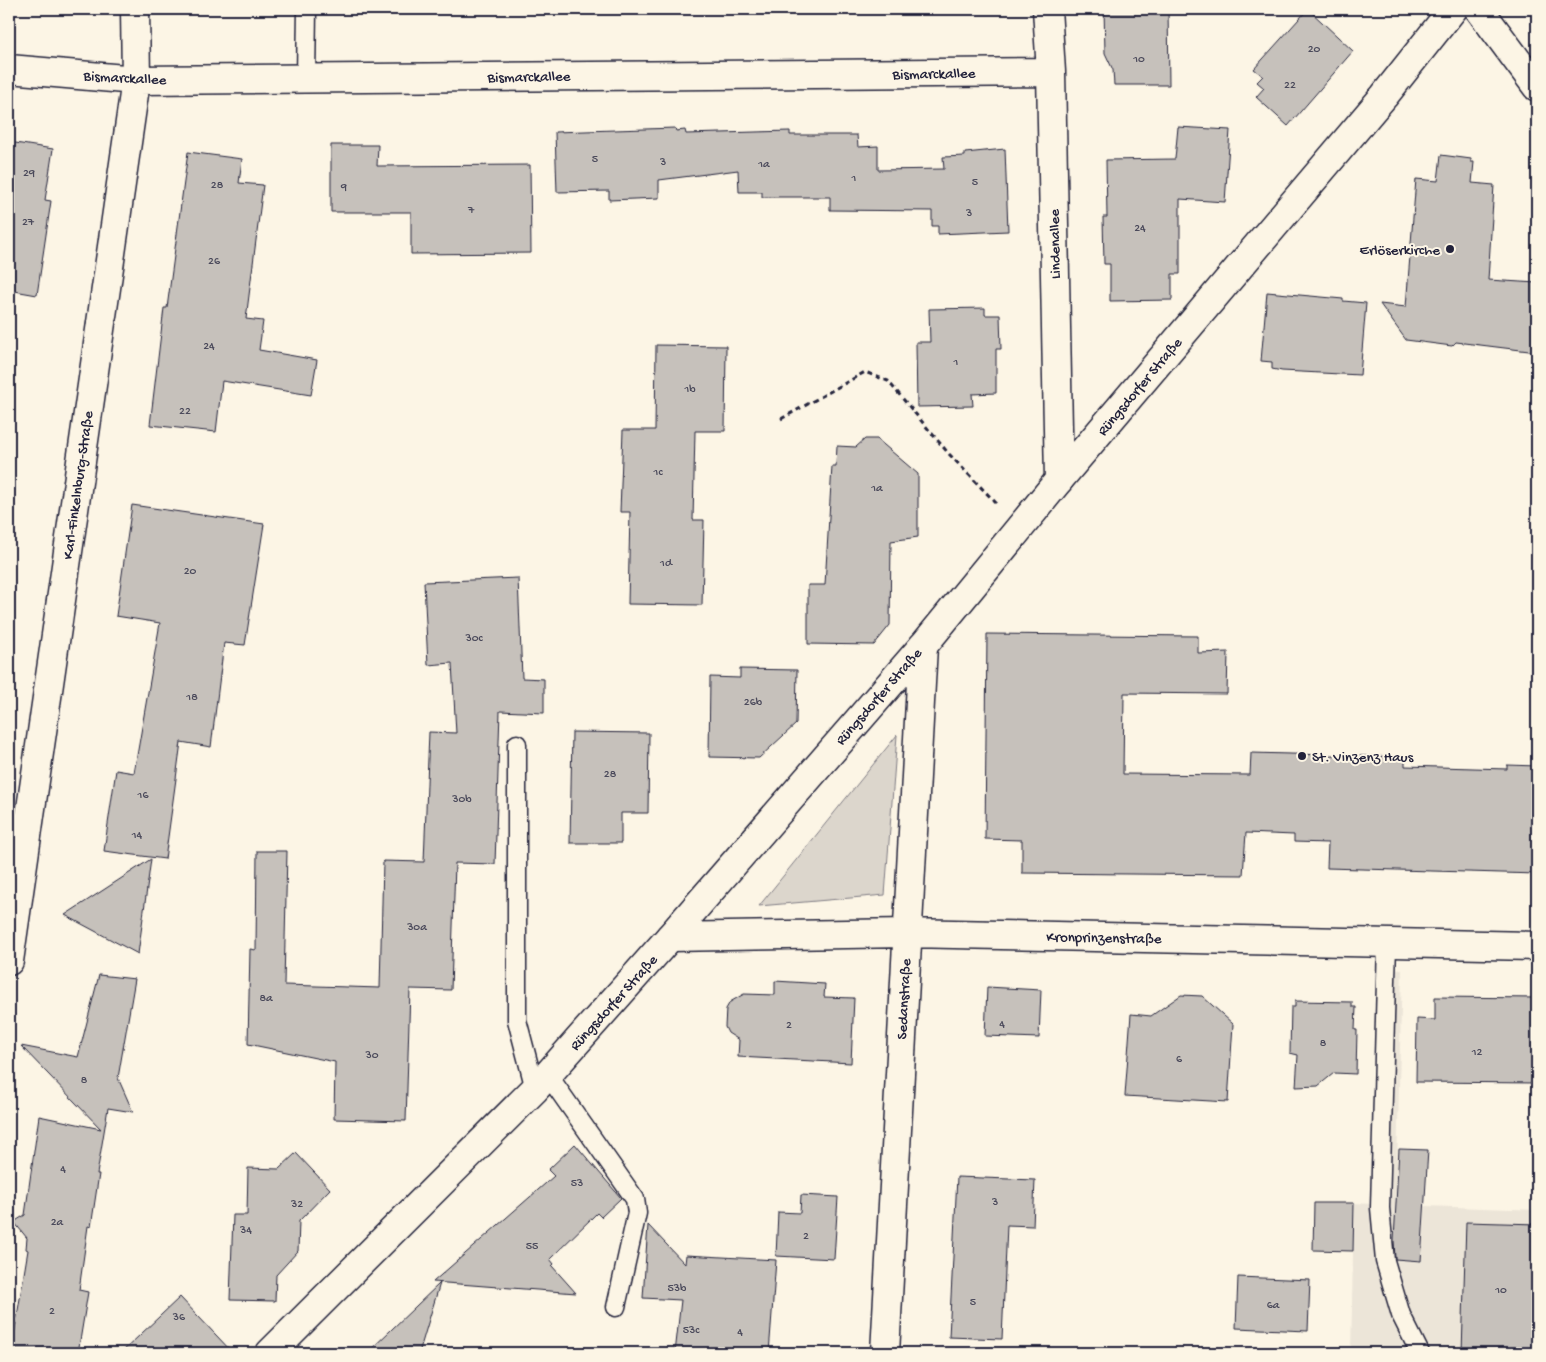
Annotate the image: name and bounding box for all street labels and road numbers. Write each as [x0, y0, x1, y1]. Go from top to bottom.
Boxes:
street label: Bismarckallee [891, 65, 976, 85]
street label: Bismarckallee [82, 68, 167, 90]
street label: Bismarckallee [486, 68, 571, 88]
street label: Lindenallee [1046, 209, 1066, 279]
street label: Rüngsdorfer Straße [1094, 334, 1187, 440]
street label: Karl-Finkelnburg-Straße [60, 410, 98, 561]
street label: Rüngsdorfer Straße [832, 645, 927, 750]
street label: Kronprinzenstraße [1046, 929, 1162, 949]
street label: Rüngsdorfer Straße [567, 952, 662, 1055]
street label: Sedanstraße [894, 958, 916, 1040]

